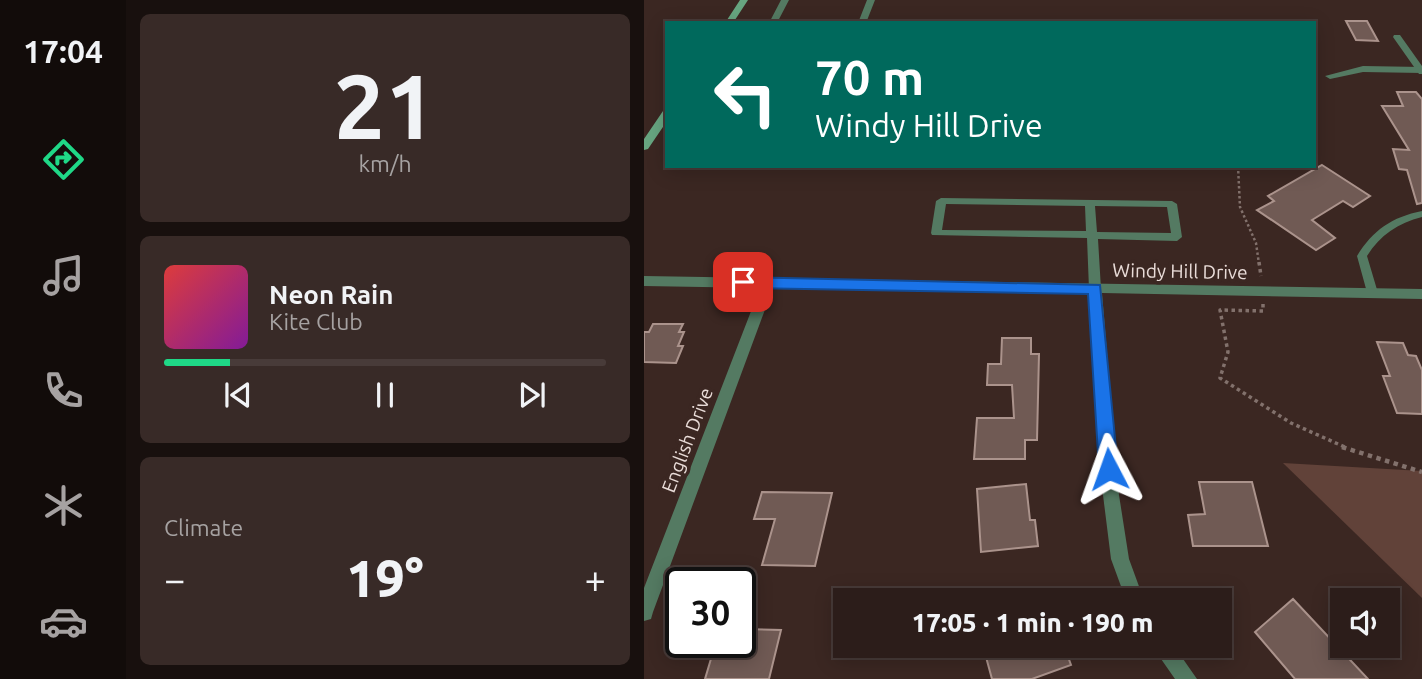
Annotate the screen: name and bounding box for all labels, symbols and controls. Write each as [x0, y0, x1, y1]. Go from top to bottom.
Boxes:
text: 17:04 [23, 33, 103, 69]
icon: left [700, 49, 791, 140]
text: 70 m [815, 49, 924, 104]
text: 21 [334, 54, 436, 156]
text: Windy Hill Drive [815, 107, 1043, 143]
icon: directions [39, 135, 88, 184]
text: km/h [358, 151, 412, 176]
icon: music [39, 251, 88, 300]
pin [713, 252, 773, 312]
street label: Windy Hill Drive [1112, 259, 1248, 283]
icon: arrive [724, 263, 762, 301]
text: Neon Rain [269, 280, 394, 309]
text: Kite Club [269, 309, 363, 334]
icon: phone [39, 366, 88, 415]
icon: previous [219, 376, 257, 414]
icon: pause [366, 376, 404, 414]
icon: next [513, 376, 551, 414]
street label: English Drive [657, 385, 717, 495]
position arrow [1072, 432, 1146, 506]
icon: climate [39, 481, 88, 530]
text: Climate [164, 515, 243, 540]
text: 19° [346, 549, 424, 607]
text: − [164, 558, 185, 600]
text: + [585, 558, 606, 600]
speed limit sign: 30 [665, 567, 756, 658]
map controls [1330, 588, 1400, 658]
button: sound [1330, 588, 1400, 658]
icon: car [39, 597, 88, 646]
text: 17:05 · 1 min · 190 m [912, 608, 1153, 637]

